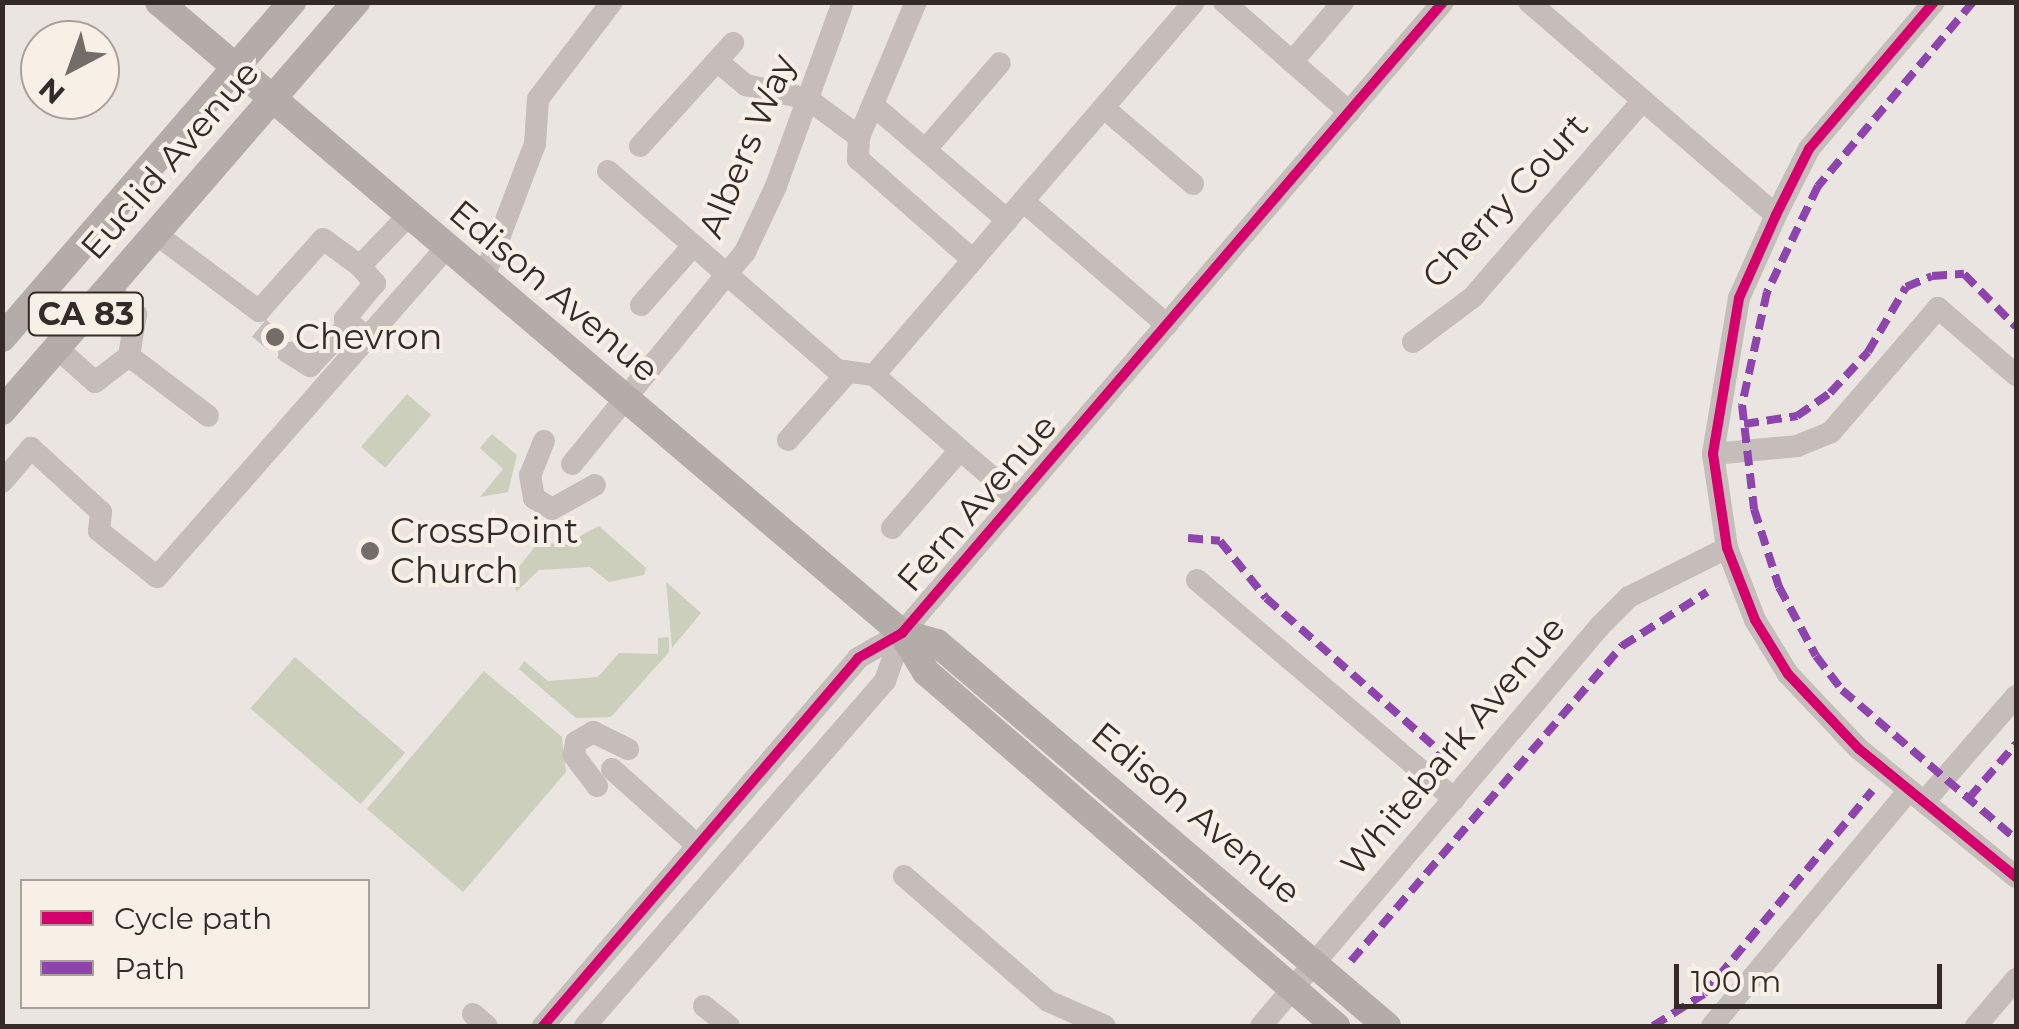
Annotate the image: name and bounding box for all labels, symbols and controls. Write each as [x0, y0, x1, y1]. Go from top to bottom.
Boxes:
north arrow [20, 20, 120, 120]
street label: Albers Way [689, 48, 805, 244]
street label: Euclid Avenue [72, 52, 268, 268]
text: N [32, 71, 71, 111]
street label: Cherry Court [1413, 105, 1597, 297]
street label: Edison Avenue [441, 191, 667, 391]
road number: CA 83 [26, 287, 146, 341]
place label: Chevron [295, 316, 442, 358]
marker: Chevron [264, 326, 286, 348]
street label: Fern Avenue [889, 406, 1065, 600]
place label: CrossPoint Church [390, 510, 578, 592]
marker: CrossPoint Church [359, 540, 381, 562]
street label: Whitebark Avenue [1332, 608, 1574, 884]
street label: Edison Avenue [1083, 713, 1309, 913]
legend [20, 879, 370, 1009]
text: Cycle path [114, 900, 272, 937]
scale bar [1679, 944, 1946, 1006]
text: Path [114, 950, 185, 987]
text: 100 m [1691, 963, 1781, 1000]

